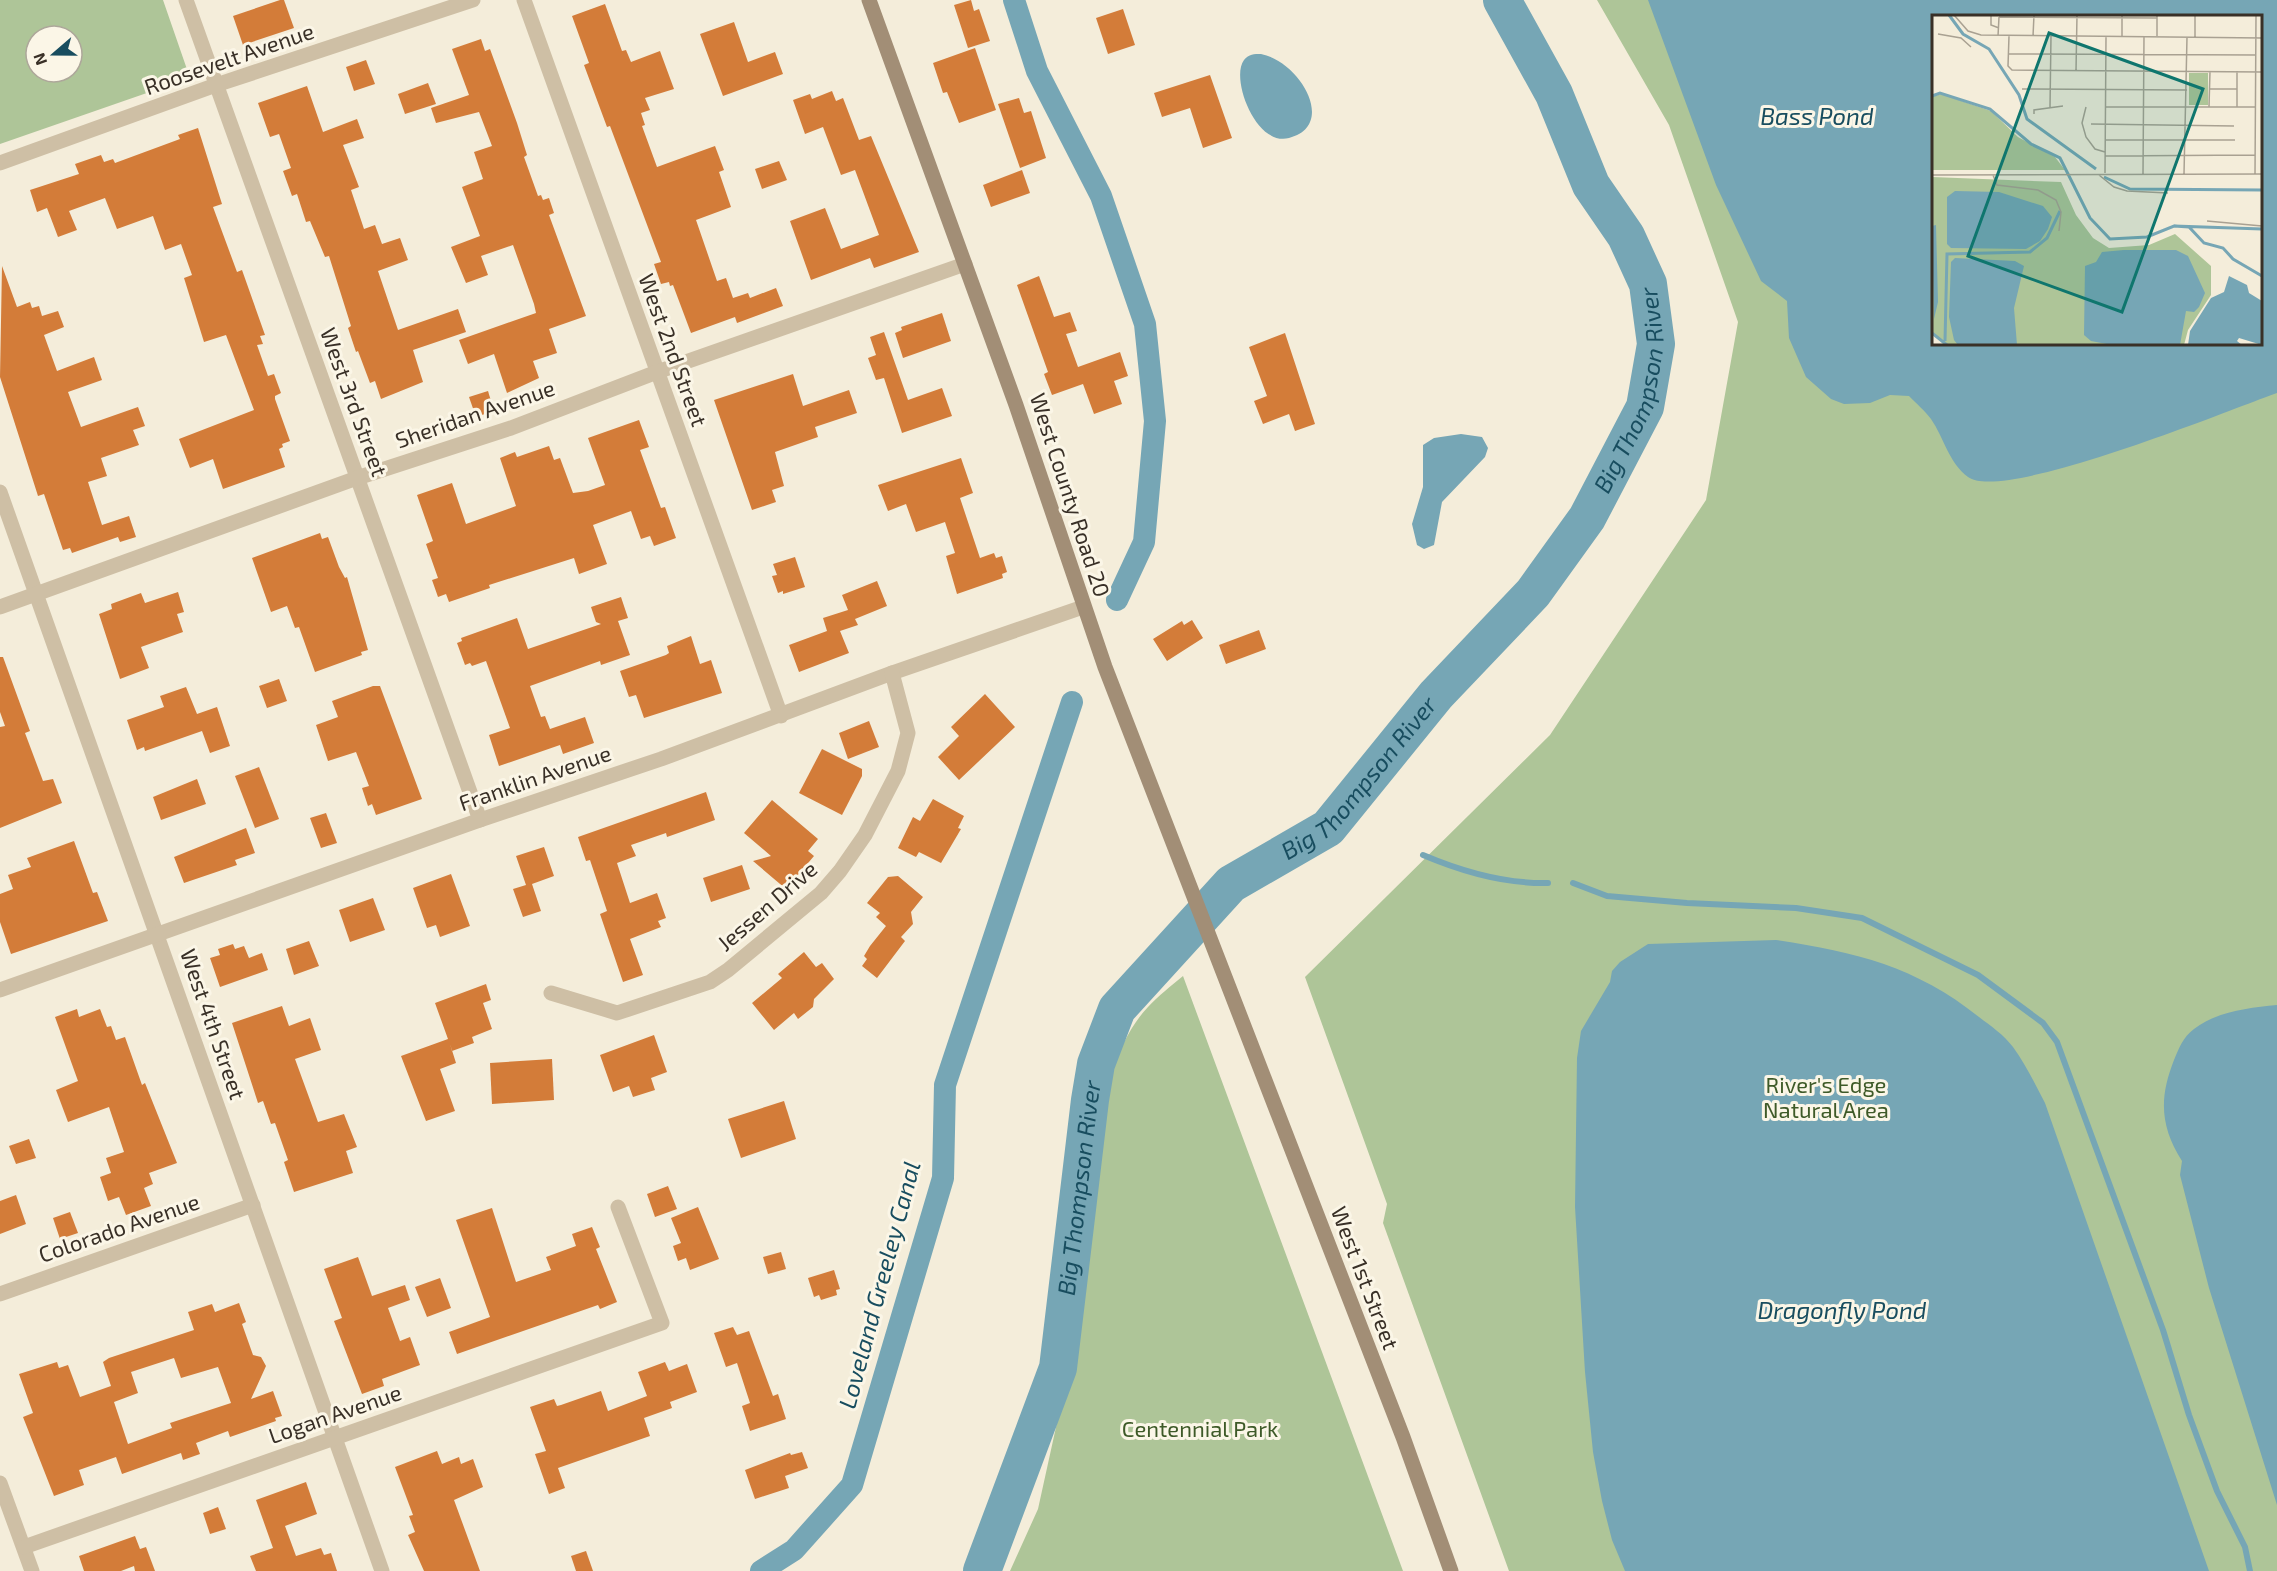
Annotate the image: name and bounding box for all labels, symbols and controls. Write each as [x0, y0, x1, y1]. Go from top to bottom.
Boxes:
inset map [1932, 15, 2262, 345]
street label: Roosevelt Avenue [140, 17, 317, 99]
north arrow [24, 24, 84, 84]
text: N [29, 51, 50, 68]
water label: Bass Pond [1760, 101, 1874, 130]
street label: West 2nd Street [634, 270, 714, 430]
water label: Big Thompson River [1587, 285, 1669, 497]
street label: West 3rd Street [316, 324, 394, 480]
street label: Sheridan Avenue [392, 374, 558, 452]
street label: West County Road 20 [1026, 390, 1116, 600]
water label: Big Thompson River [1276, 690, 1442, 865]
street label: Franklin Avenue [455, 739, 614, 815]
street label: Jessen Drive [711, 855, 821, 956]
street label: West 4th Street [176, 945, 252, 1102]
park label: River's Edge Natural Area [1763, 1071, 1889, 1122]
water label: Big Thompson River [1051, 1078, 1106, 1297]
water label: Loveland Greeley Canal [832, 1158, 926, 1411]
street label: Colorado Avenue [35, 1187, 202, 1267]
street label: West 1st Street [1327, 1202, 1405, 1353]
water label: Dragonfly Pond [1757, 1295, 1927, 1324]
street label: Logan Avenue [265, 1378, 405, 1448]
park label: Centennial Park [1122, 1415, 1278, 1441]

